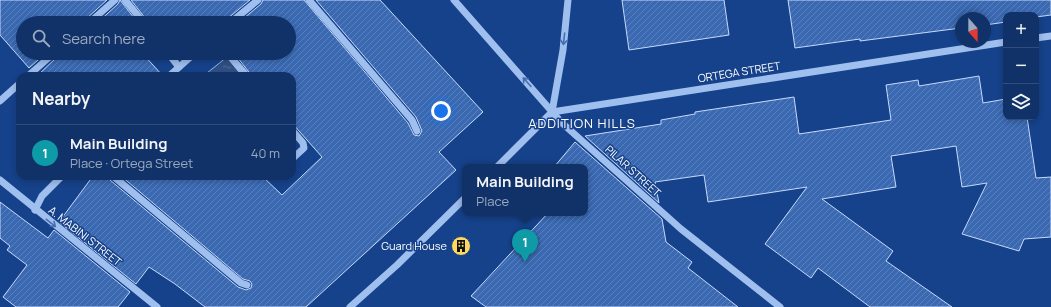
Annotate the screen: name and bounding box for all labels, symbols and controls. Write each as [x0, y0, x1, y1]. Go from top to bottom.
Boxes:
north arrow [955, 12, 991, 48]
map controls [1003, 12, 1039, 120]
button: + [1003, 12, 1039, 48]
search box [16, 16, 296, 60]
icon: search [30, 27, 52, 49]
text: Search here [62, 28, 145, 49]
one-way arrow [560, 32, 568, 45]
button: − [1003, 48, 1039, 84]
street label: ORTEGA STREET [697, 58, 782, 85]
one-way arrow [522, 77, 531, 87]
button: layers [1003, 84, 1039, 120]
text: Nearby [32, 87, 90, 110]
your location [431, 101, 451, 121]
district label: ADDITION HILLS [528, 114, 636, 132]
text: Main Building [70, 133, 167, 154]
street label: PILAR STREET [602, 142, 665, 200]
text: 1 [42, 144, 48, 162]
text: 40 m [251, 144, 280, 162]
text: Place · Ortega Street [70, 154, 193, 172]
popup [462, 164, 588, 216]
text: Main Building [476, 171, 574, 192]
text: Place [476, 192, 509, 210]
street label: A. MABINI STREET [46, 202, 125, 269]
one-way arrow [46, 219, 57, 227]
pin: 1 [512, 229, 538, 262]
building icon: Guard House [450, 235, 472, 257]
place label: Guard House [381, 238, 448, 253]

